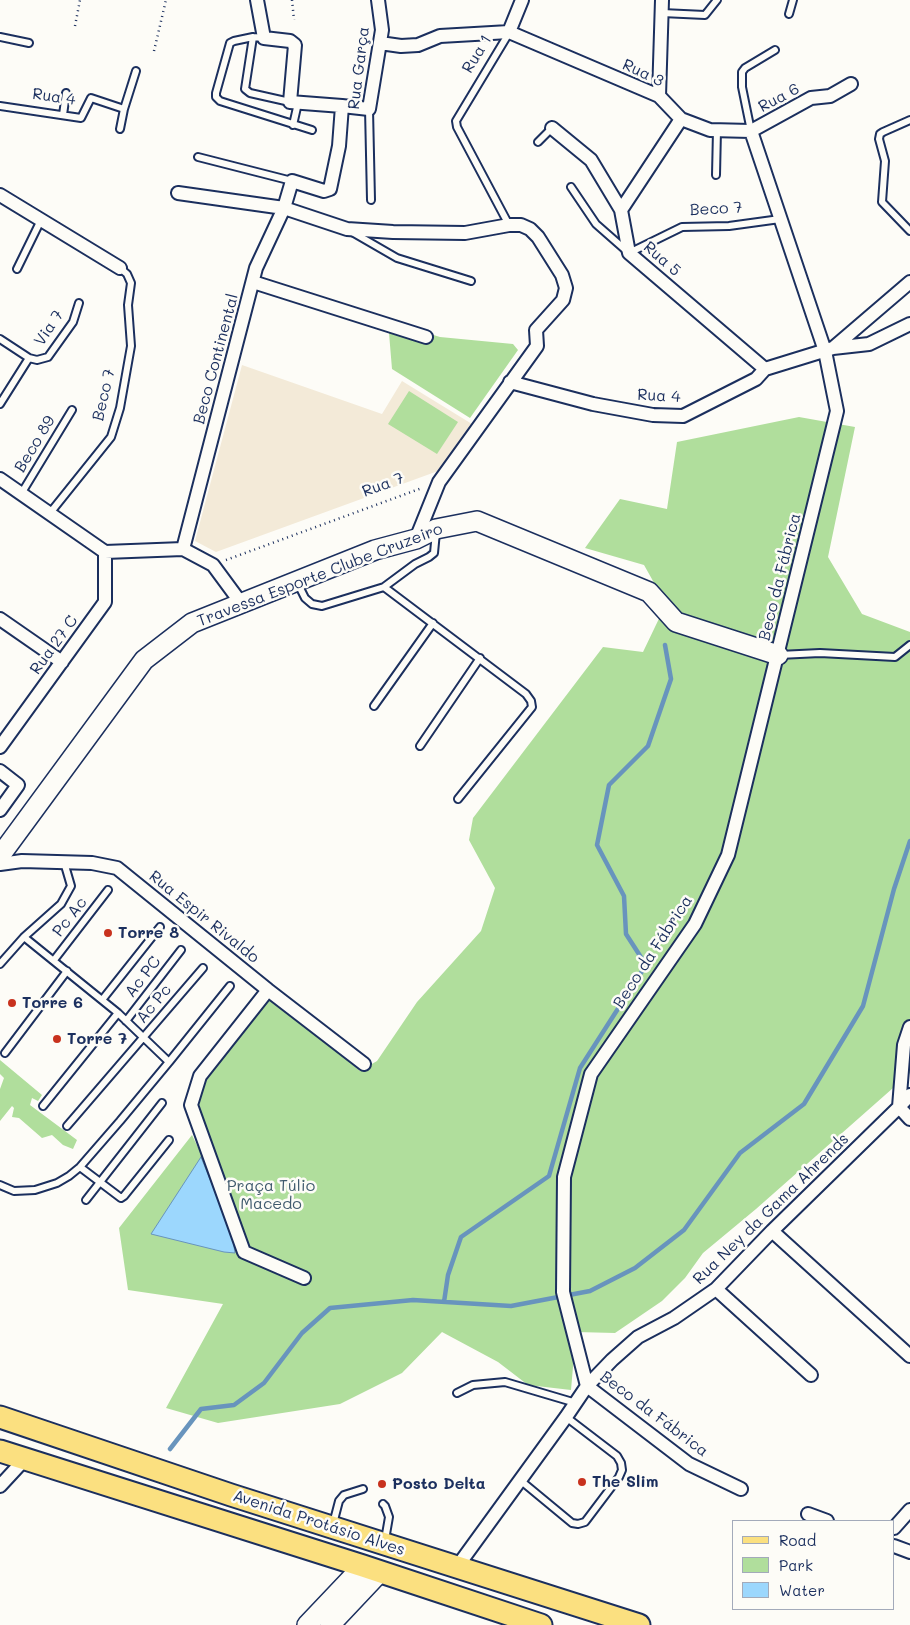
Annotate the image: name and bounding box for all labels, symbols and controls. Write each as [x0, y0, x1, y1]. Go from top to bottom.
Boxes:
street label: Rua Garça [344, 25, 374, 111]
street label: Rua 1 [458, 31, 496, 77]
street label: Rua 3 [619, 55, 667, 91]
street label: Rua 6 [755, 79, 803, 117]
street label: Rua 4 [31, 84, 77, 110]
street label: Beco 7 [689, 198, 743, 220]
street label: Rua 5 [639, 238, 685, 280]
street label: Beco Continental [189, 292, 243, 426]
street label: Via 7 [30, 306, 68, 350]
street label: Beco 7 [89, 367, 119, 423]
street label: Rua 4 [637, 385, 681, 407]
street label: Beco 89 [11, 412, 59, 476]
street label: Rua 7 [360, 469, 406, 501]
street label: Beco da Fábrica [755, 511, 805, 643]
street label: Travessa Esporte Clube Cruzeiro [195, 519, 445, 631]
street label: Rua 27 C [26, 612, 82, 678]
street label: Rua Espir Rivaldo [145, 867, 263, 967]
street label: Beco da Fábrica [609, 892, 697, 1012]
street label: Pc Ac [49, 893, 91, 941]
place label: Torre 8 [118, 923, 179, 943]
marker: Torre 8 [102, 927, 114, 939]
street label: Ac PC [121, 953, 165, 1001]
street label: Ac Pc [132, 981, 176, 1027]
place label: Torre 6 [22, 993, 83, 1013]
marker: Torre 6 [6, 997, 18, 1009]
place label: Torre 7 [67, 1029, 127, 1049]
marker: Torre 7 [51, 1033, 63, 1045]
street label: Rua Ney da Gama Ahrends [689, 1130, 853, 1288]
park label: Praça Túlio Macedo [227, 1176, 315, 1214]
street label: Beco da Fábrica [596, 1367, 712, 1461]
place label: The Slim [592, 1472, 658, 1492]
place label: Posto Delta [392, 1474, 486, 1494]
marker: The Slim [576, 1476, 588, 1488]
marker: Posto Delta [376, 1478, 388, 1490]
street label: Avenida Protásio Alves [231, 1486, 407, 1560]
legend [732, 1520, 895, 1610]
text: Road [779, 1530, 816, 1550]
text: Park [779, 1555, 813, 1575]
text: Water [779, 1580, 825, 1600]

